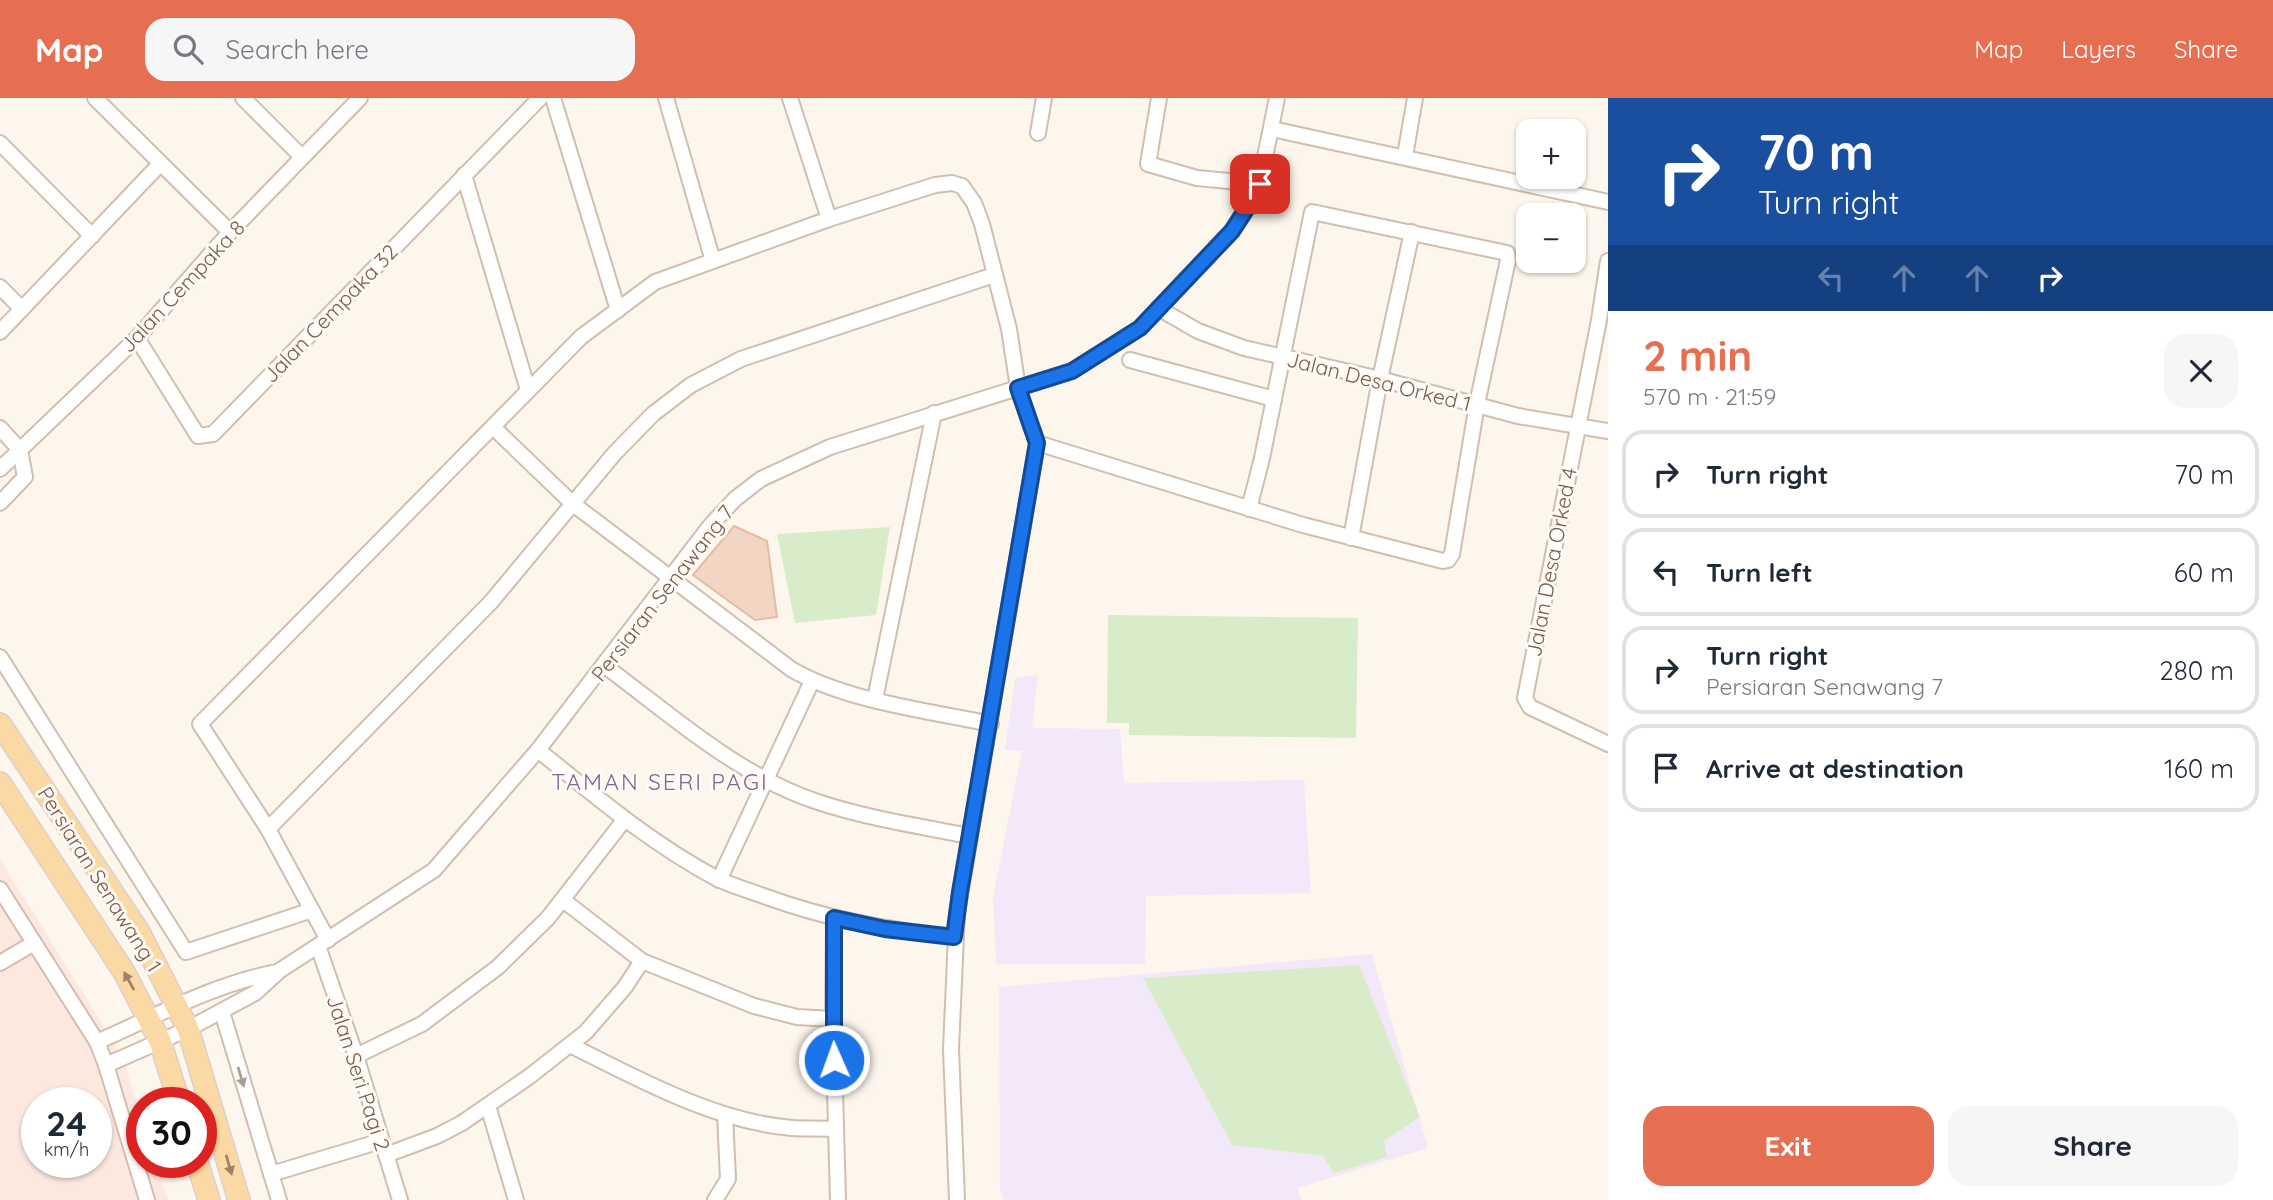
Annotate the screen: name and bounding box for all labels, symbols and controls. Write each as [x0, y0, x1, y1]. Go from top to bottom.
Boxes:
search box [145, 18, 635, 81]
text: Map [35, 29, 103, 70]
icon: search [169, 30, 207, 68]
text: Search here [225, 33, 369, 66]
text: Map [1974, 34, 2023, 64]
text: Layers [2061, 34, 2136, 64]
text: Share [2174, 34, 2238, 64]
map controls [1516, 119, 1586, 273]
button: + [1516, 119, 1586, 189]
text: 70 m [1758, 121, 1874, 182]
icon: right [1643, 126, 1734, 217]
pin [1230, 154, 1290, 214]
icon: arrive [1241, 165, 1279, 203]
text: Turn right [1758, 182, 1899, 222]
button: − [1516, 203, 1586, 273]
street label: Jalan Cempaka 8 [114, 214, 250, 358]
street label: Jalan Cempaka 32 [257, 238, 403, 388]
icon: left [1812, 259, 1850, 297]
icon: ahead [1885, 259, 1923, 297]
icon: ahead [1958, 259, 1996, 297]
icon: right [2031, 259, 2069, 297]
text: 2 min [1643, 329, 1752, 382]
button: close [2164, 334, 2238, 408]
street label: Jalan Desa Orked 1 [1284, 346, 1474, 416]
text: 570 m · 21:59 [1643, 382, 1776, 411]
icon: right [1647, 455, 1685, 493]
text: Turn right [1706, 458, 1828, 491]
text: 70 m [2174, 458, 2234, 491]
street label: Jalan Desa Orked 4 [1520, 465, 1582, 659]
street label: Persiaran Senawang 7 [585, 500, 739, 686]
icon: left [1647, 553, 1685, 591]
text: Turn left [1706, 556, 1813, 589]
text: 60 m [2174, 556, 2234, 589]
text: Turn right [1706, 639, 1828, 672]
icon: right [1647, 651, 1685, 689]
text: 280 m [2159, 654, 2234, 687]
text: Persiaran Senawang 7 [1706, 672, 1943, 701]
icon: arrive [1647, 749, 1685, 787]
text: Arrive at destination [1706, 752, 1964, 785]
text: 160 m [2164, 752, 2234, 785]
district label: TAMAN SERI PAGI [551, 767, 769, 796]
street label: Persiaran Senawang 1 [32, 782, 168, 976]
one-way arrow [123, 971, 135, 990]
street label: Jalan Seri Pagi 2 [322, 992, 396, 1154]
position arrow [797, 1023, 871, 1097]
one-way arrow [236, 1067, 246, 1088]
speed limit sign: 30 [126, 1087, 217, 1178]
text: 24 [46, 1101, 87, 1145]
button: Exit [1643, 1106, 1934, 1186]
button: Share [1948, 1106, 2238, 1186]
text: km/h [44, 1138, 89, 1161]
one-way arrow [224, 1154, 234, 1175]

